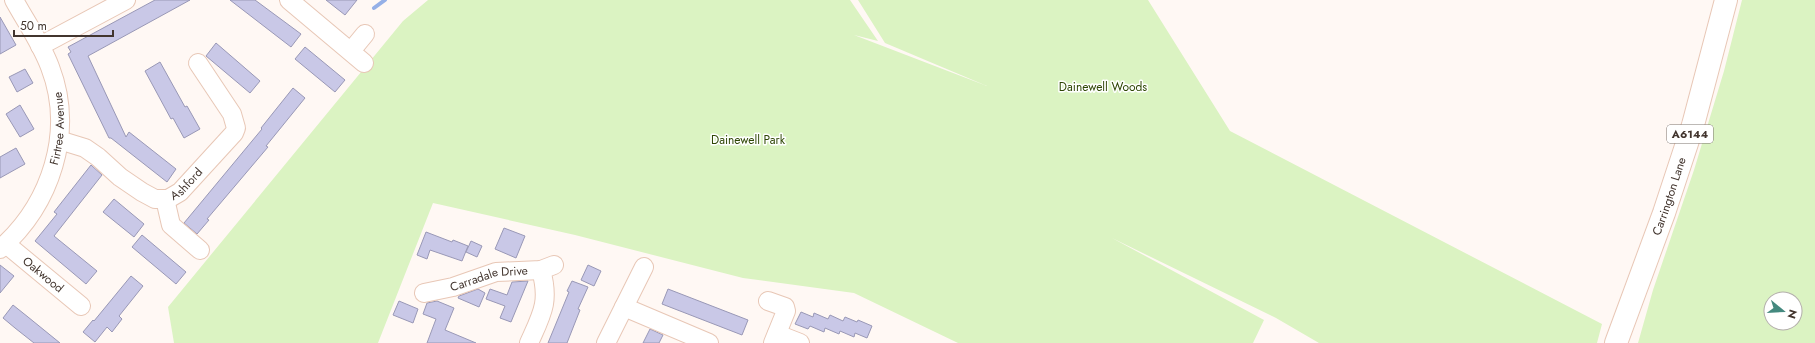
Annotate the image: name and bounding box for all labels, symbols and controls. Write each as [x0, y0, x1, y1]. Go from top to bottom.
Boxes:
scale bar [14, 12, 113, 38]
text: 50 m [20, 17, 47, 35]
park label: Dainewell Woods [1059, 78, 1147, 96]
street label: Firtree Avenue [45, 90, 69, 167]
road number: A6144 [1667, 125, 1713, 143]
park label: Dainewell Park [711, 131, 786, 149]
street label: Carrington Lane [1647, 155, 1691, 238]
street label: Ashford [167, 164, 207, 205]
street label: Oakwood [18, 252, 67, 297]
street label: Carradale Drive [448, 262, 528, 296]
north arrow [1763, 291, 1803, 331]
text: N [1784, 307, 1801, 321]

